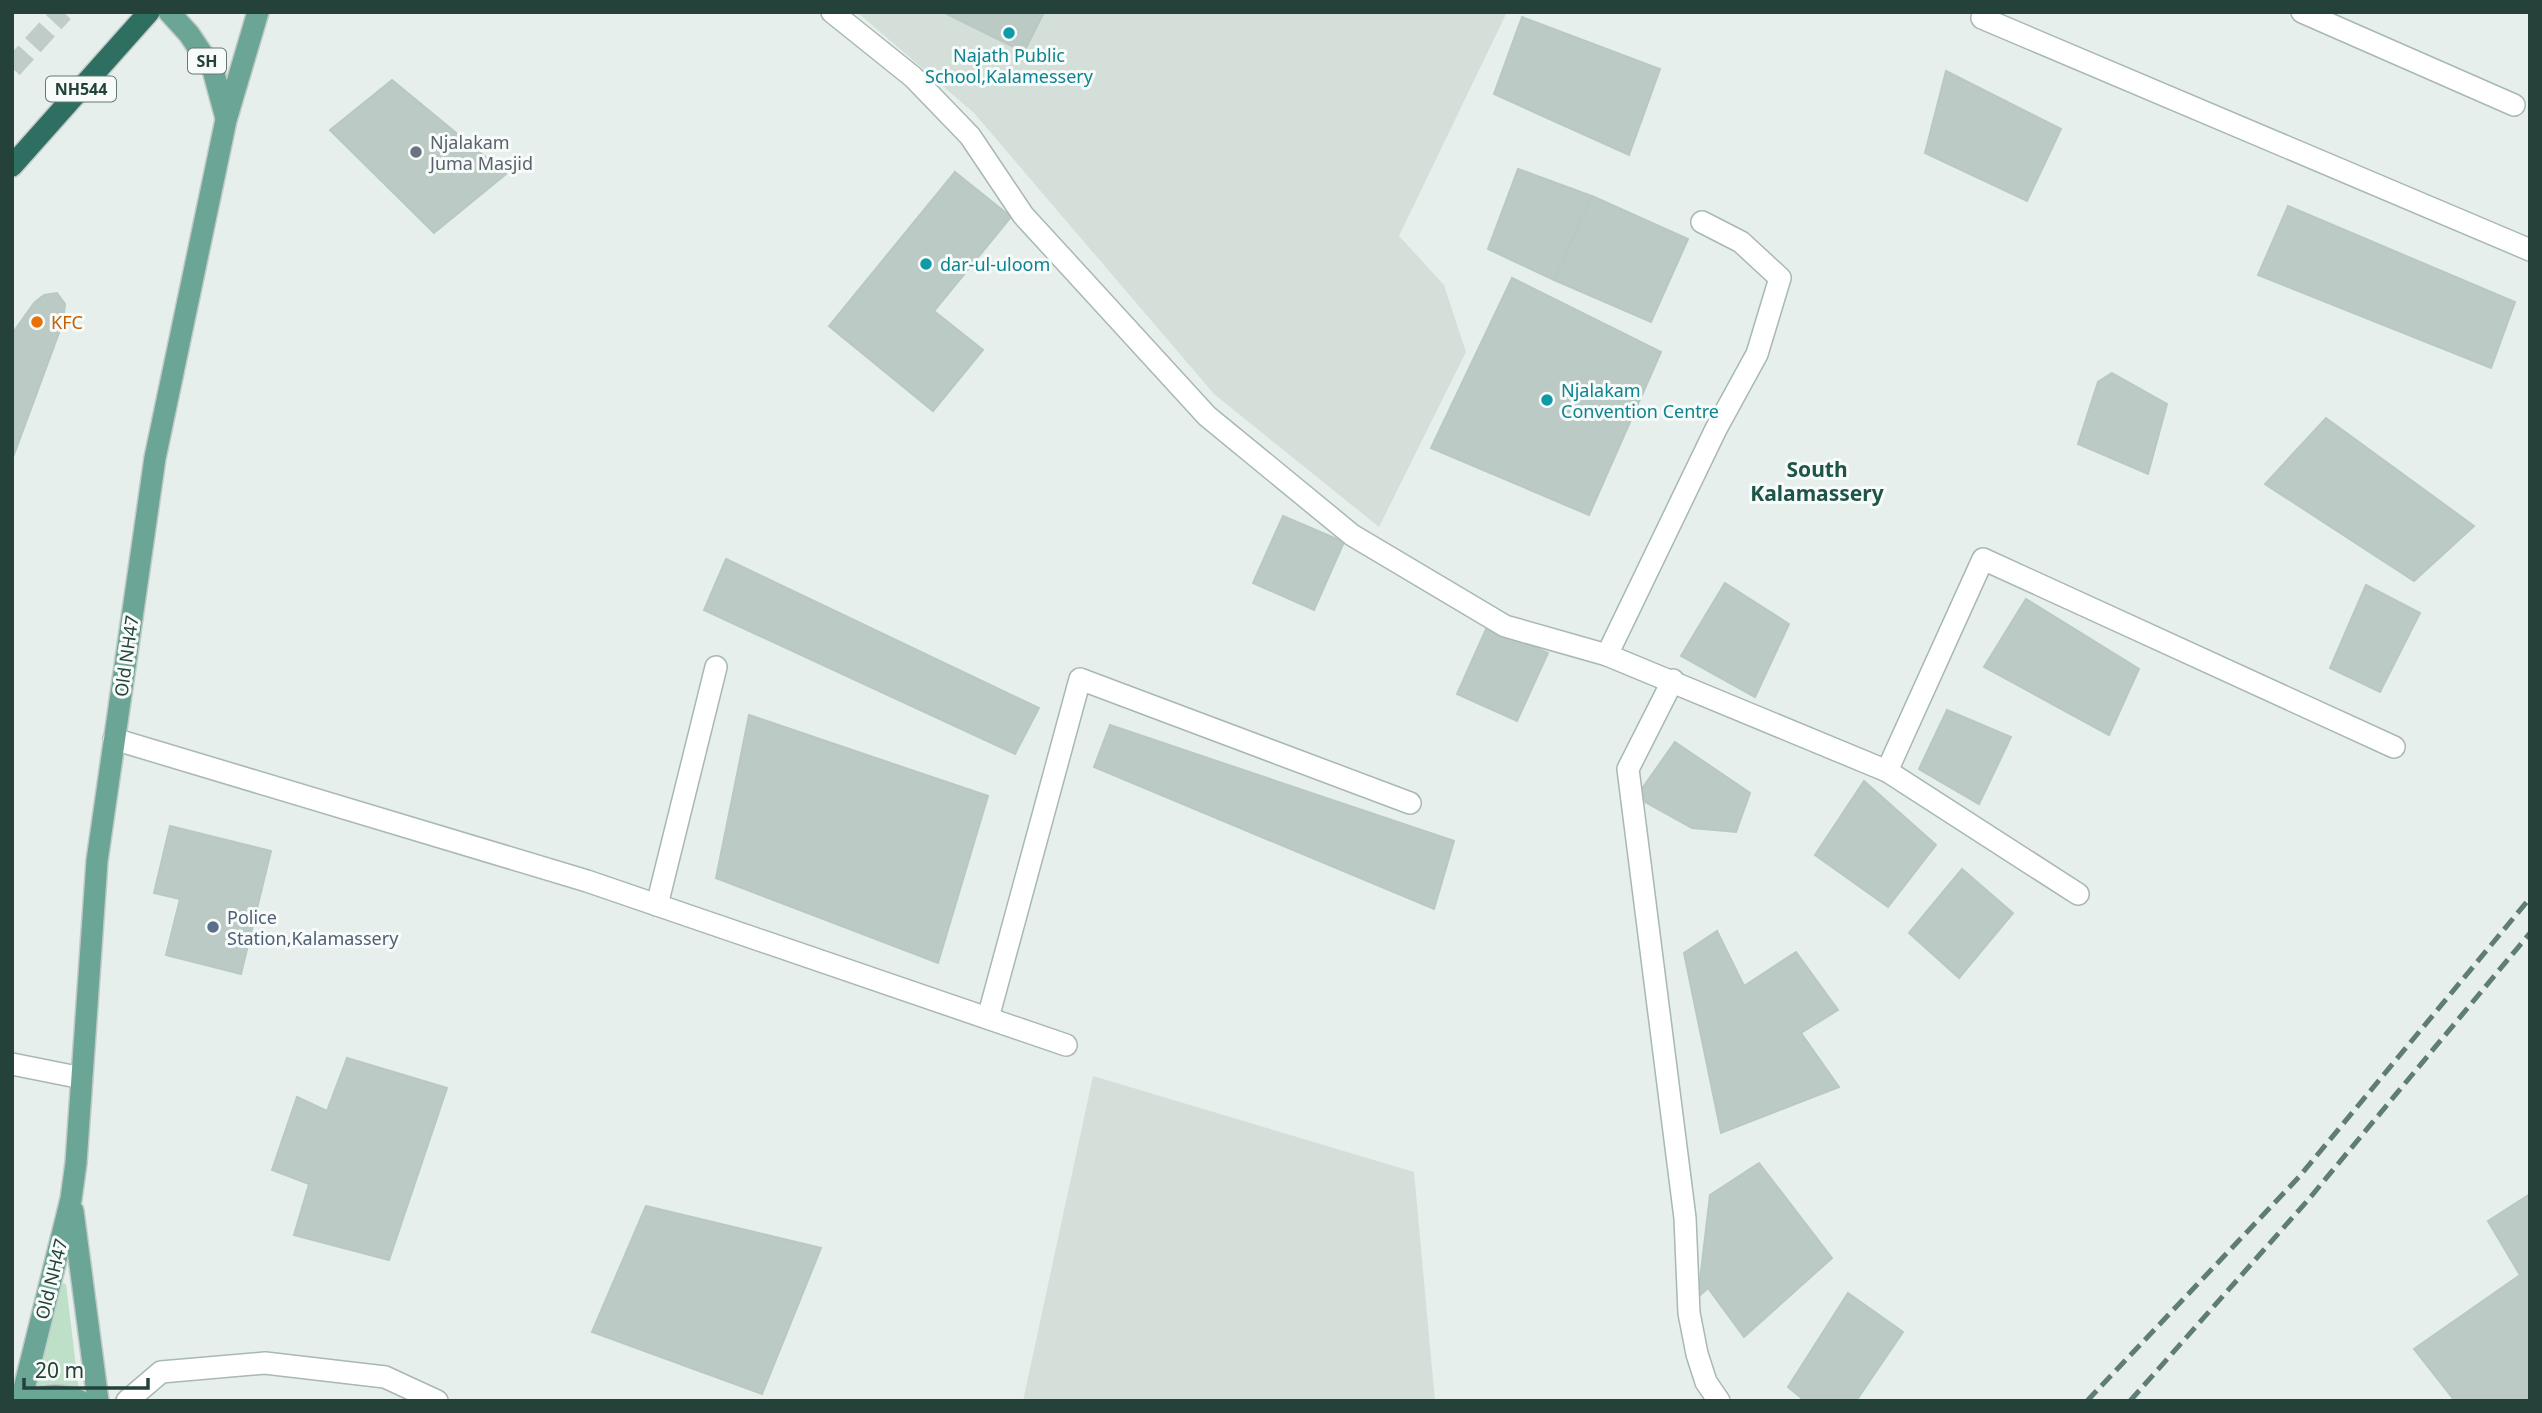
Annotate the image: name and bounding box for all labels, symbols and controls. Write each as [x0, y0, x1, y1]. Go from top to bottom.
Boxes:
marker: Najath Public School,Kalamessery [1001, 25, 1017, 41]
place label: Najath Public School,Kalamessery [925, 43, 1094, 88]
road number: SH [188, 48, 226, 74]
road number: NH544 [46, 76, 116, 102]
place label: Njalakam Juma Masjid [428, 130, 533, 175]
marker: Njalakam Juma Masjid [408, 144, 424, 160]
place label: dar-ul-uloom [940, 252, 1050, 276]
marker: dar-ul-uloom [918, 256, 934, 272]
place label: KFC [51, 310, 83, 334]
marker: KFC [29, 314, 45, 330]
place label: Njalakam Convention Centre [1561, 378, 1719, 423]
marker: Njalakam Convention Centre [1539, 392, 1555, 408]
district label: South Kalamassery [1750, 455, 1884, 507]
street label: Old NH47 [108, 614, 144, 698]
place label: Police Station,Kalamassery [227, 905, 399, 950]
marker: Police Station,Kalamassery [205, 919, 221, 935]
street label: Old NH47 [29, 1236, 73, 1322]
scale bar [24, 1346, 149, 1390]
text: 20 m [35, 1356, 84, 1384]

